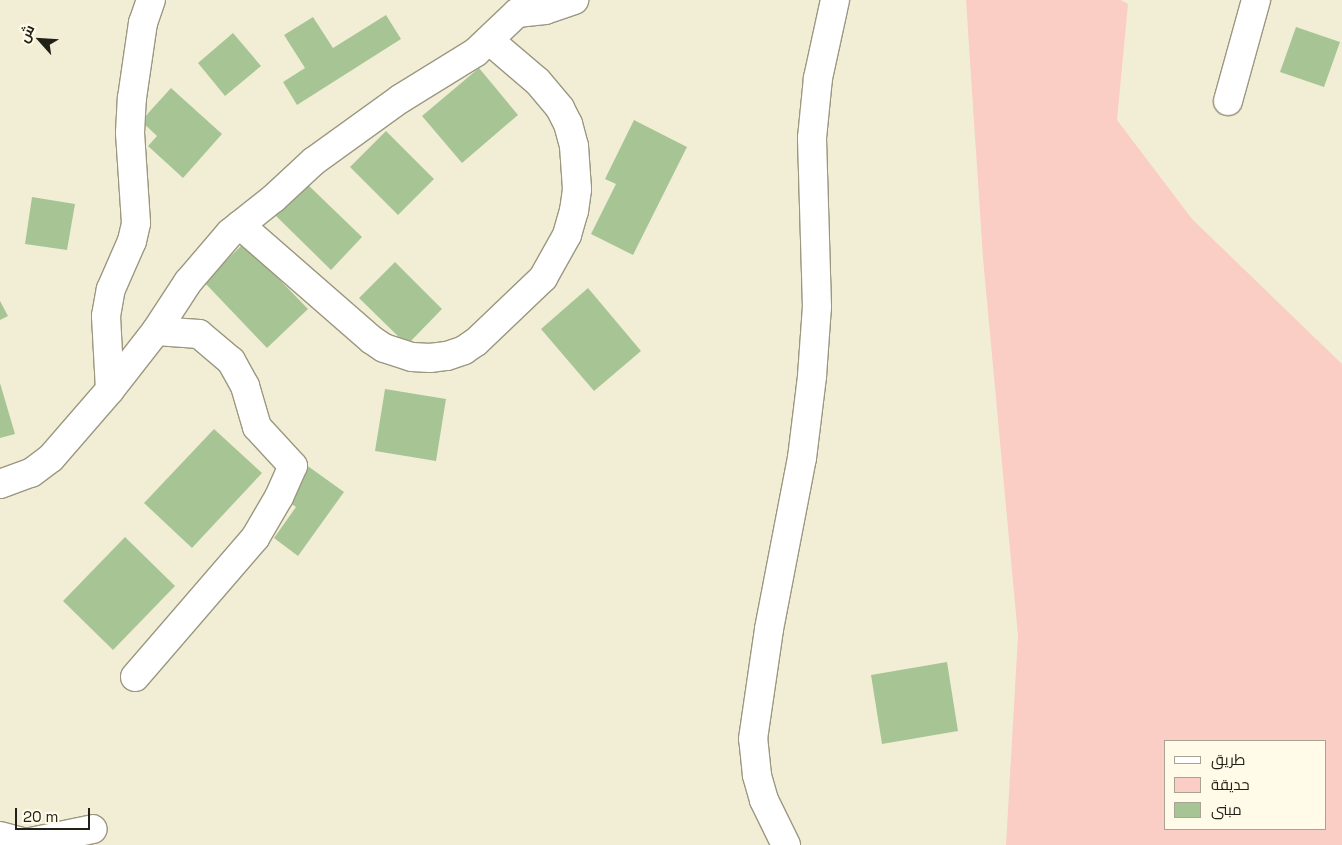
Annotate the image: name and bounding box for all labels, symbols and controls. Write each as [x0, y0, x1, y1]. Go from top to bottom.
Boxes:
north arrow [15, 15, 65, 65]
text: ش [14, 21, 39, 45]
legend [1164, 740, 1327, 830]
text: طريق [1211, 750, 1245, 769]
text: حديقة [1211, 775, 1250, 794]
scale bar [18, 798, 92, 830]
text: مبنى [1211, 800, 1242, 819]
text: 20 m [23, 807, 58, 826]

